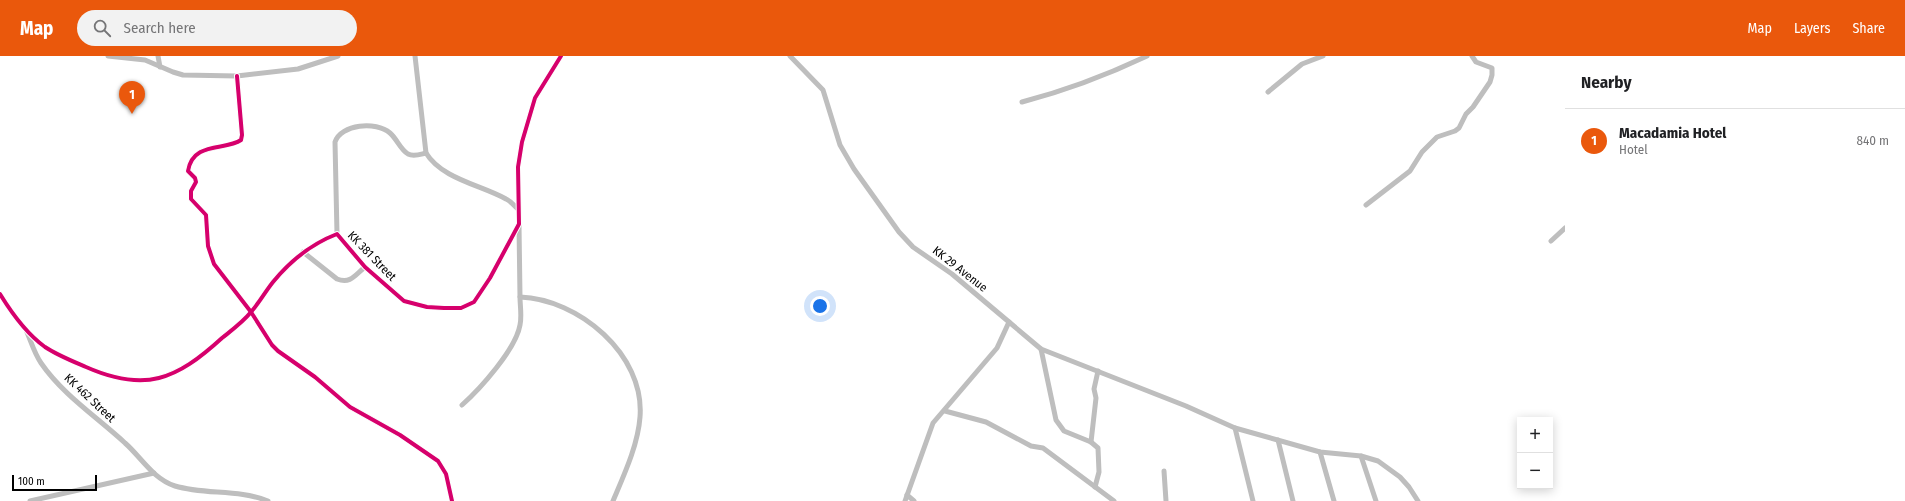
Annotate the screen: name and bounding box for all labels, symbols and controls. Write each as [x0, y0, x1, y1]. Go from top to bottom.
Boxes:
search box [77, 10, 357, 46]
text: Map [20, 17, 53, 40]
icon: search [91, 17, 113, 39]
text: Search here [123, 19, 196, 37]
text: Map [1748, 20, 1772, 37]
text: Layers [1794, 20, 1830, 37]
text: Share [1852, 20, 1885, 37]
text: Nearby [1581, 72, 1632, 93]
pin: 1 [119, 81, 145, 114]
text: Macadamia Hotel [1619, 124, 1726, 142]
text: 1 [1591, 133, 1597, 148]
text: 840 m [1856, 133, 1889, 148]
text: Hotel [1619, 142, 1648, 157]
street label: KK 381 Street [345, 228, 399, 284]
street label: KK 29 Avenue [930, 243, 990, 295]
your location [810, 296, 830, 316]
street label: KK 462 Street [62, 371, 119, 425]
map controls [1517, 417, 1553, 489]
button: + [1517, 417, 1553, 453]
button: − [1517, 453, 1553, 489]
scale bar [12, 473, 97, 492]
text: 100 m [18, 475, 45, 488]

